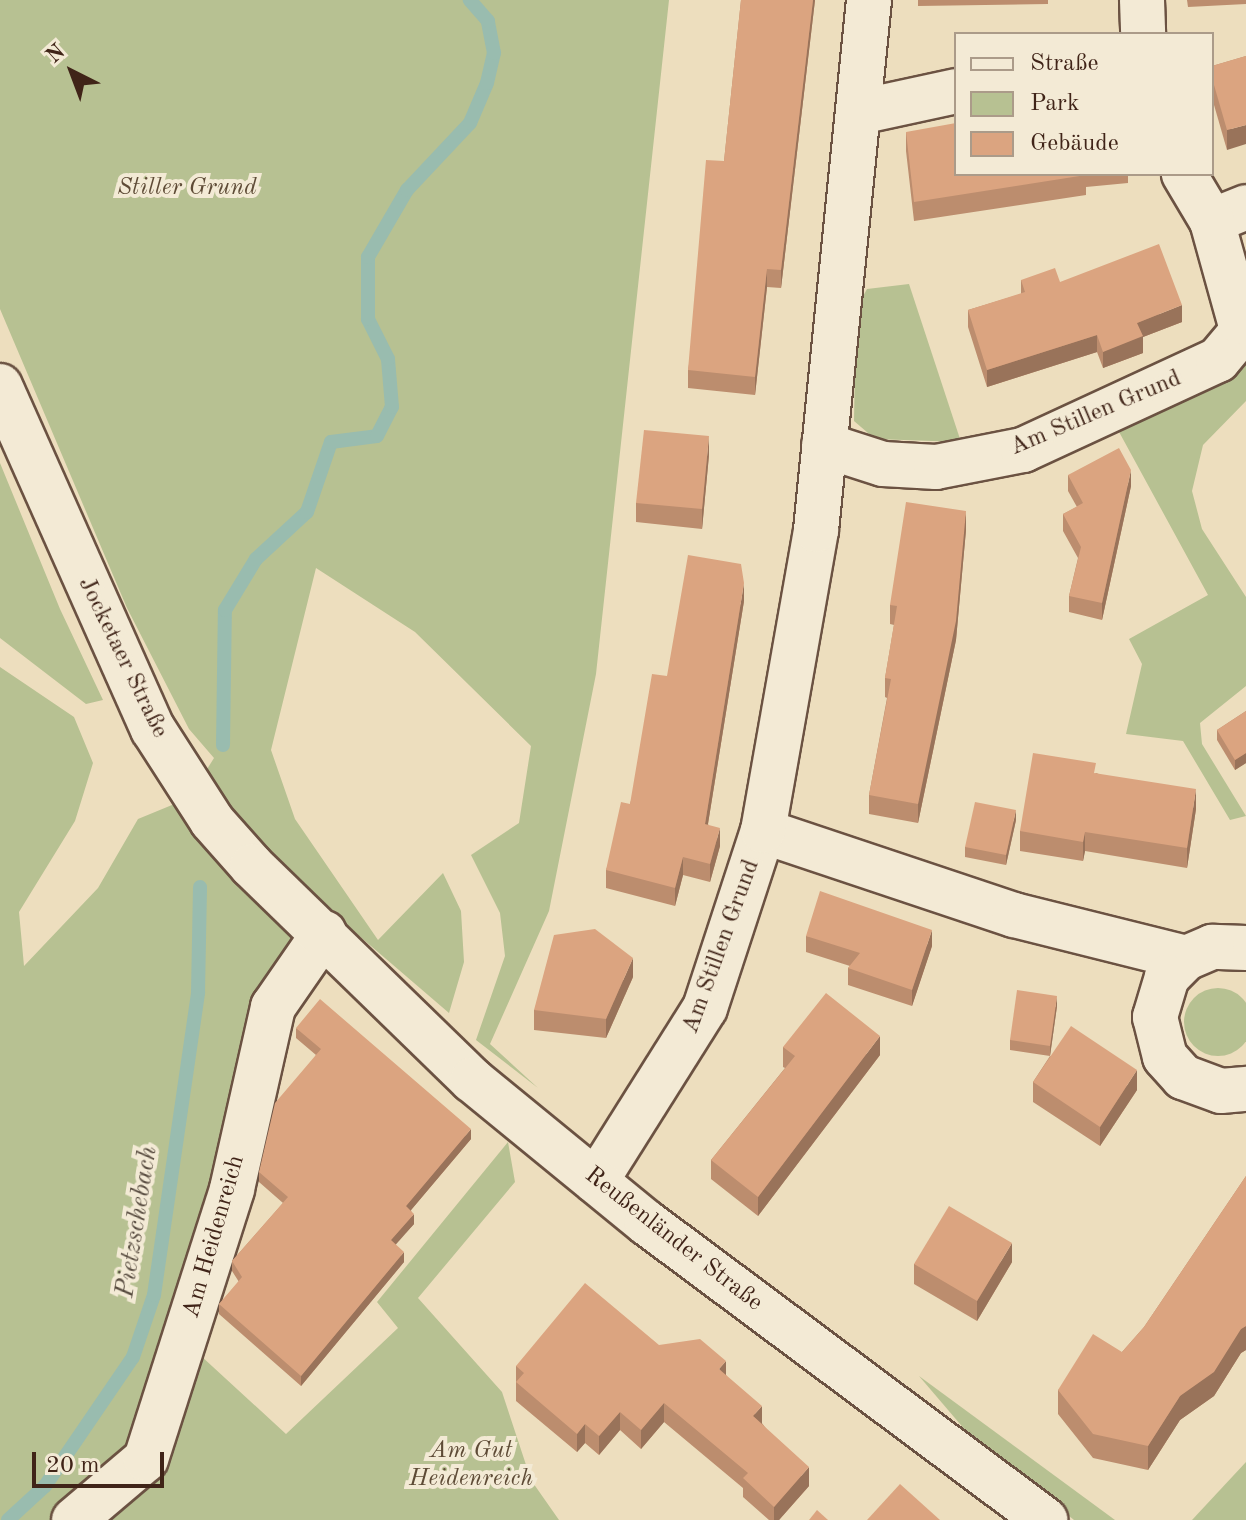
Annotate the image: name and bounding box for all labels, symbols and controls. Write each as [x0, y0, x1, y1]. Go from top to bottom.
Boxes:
north arrow [32, 32, 112, 112]
legend [954, 32, 1214, 176]
text: N [42, 40, 70, 68]
text: Straße [1030, 52, 1099, 76]
text: Park [1030, 92, 1079, 116]
text: Gebäude [1030, 132, 1119, 156]
park label: Stiller Grund [117, 175, 257, 203]
street label: Am Stillen Grund [1006, 365, 1186, 463]
street label: Jocketaer Straße [71, 573, 173, 743]
street label: Am Stillen Grund [677, 856, 767, 1038]
water label: Pietzschebach [111, 1144, 165, 1300]
street label: Am Heidenreich [178, 1152, 252, 1322]
street label: Reußenländer Straße [578, 1162, 768, 1318]
scale bar [36, 1436, 168, 1486]
park label: Am Gut Heidenreich [409, 1438, 533, 1494]
text: 20 m [46, 1454, 100, 1478]

